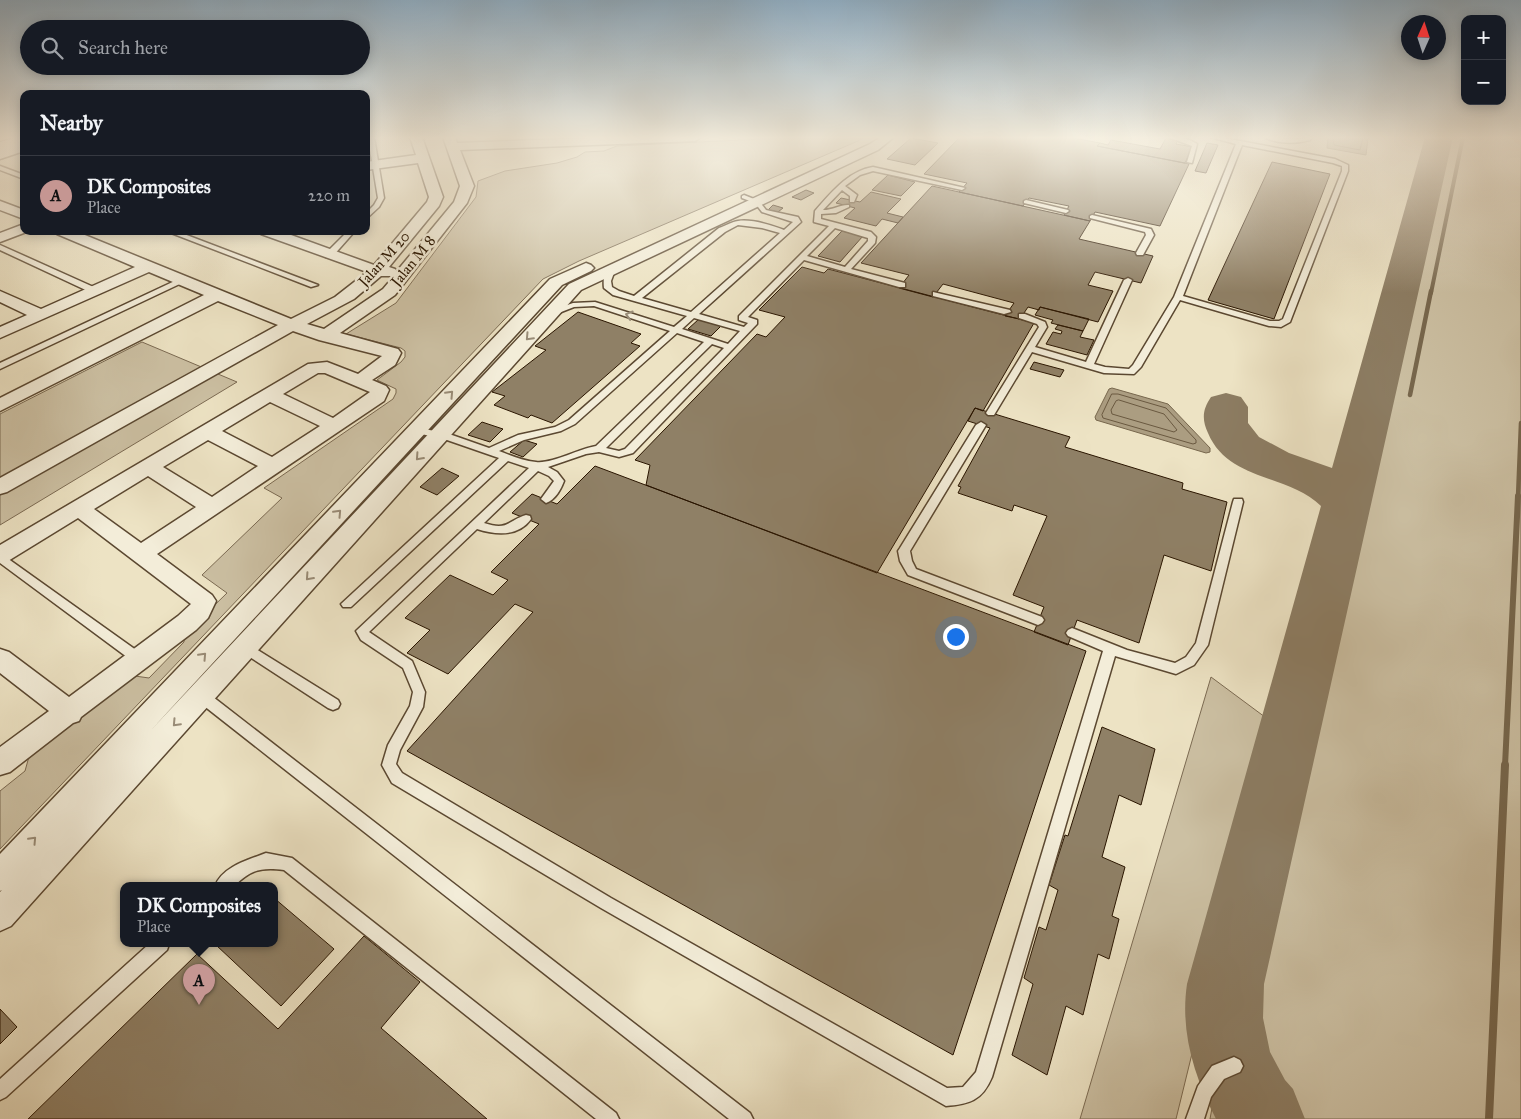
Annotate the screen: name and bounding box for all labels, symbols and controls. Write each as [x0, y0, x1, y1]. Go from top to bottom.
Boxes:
north arrow [1401, 15, 1446, 60]
map controls [1461, 15, 1506, 105]
button: + [1461, 15, 1506, 60]
search box [20, 20, 370, 75]
icon: search [38, 34, 66, 62]
text: Search here [78, 36, 168, 59]
button: − [1461, 60, 1506, 105]
text: Nearby [40, 110, 103, 136]
text: DK Composites [87, 175, 211, 198]
text: A [51, 186, 61, 205]
text: 220 m [308, 186, 350, 205]
text: Place [87, 198, 121, 217]
street label: Jalan M 20 [353, 227, 414, 293]
street label: Jalan M 8 [386, 232, 440, 292]
one-way arrow [626, 311, 634, 321]
one-way arrow [526, 332, 535, 341]
one-way arrow [444, 391, 453, 400]
one-way arrow [416, 451, 425, 460]
one-way arrow [332, 509, 341, 518]
one-way arrow [306, 572, 315, 581]
your location [943, 624, 969, 650]
one-way arrow [197, 653, 206, 662]
one-way arrow [173, 717, 182, 726]
one-way arrow [27, 836, 36, 845]
popup [120, 882, 278, 947]
text: DK Composites [137, 894, 261, 917]
text: Place [137, 917, 171, 936]
pin: A [183, 964, 215, 1005]

